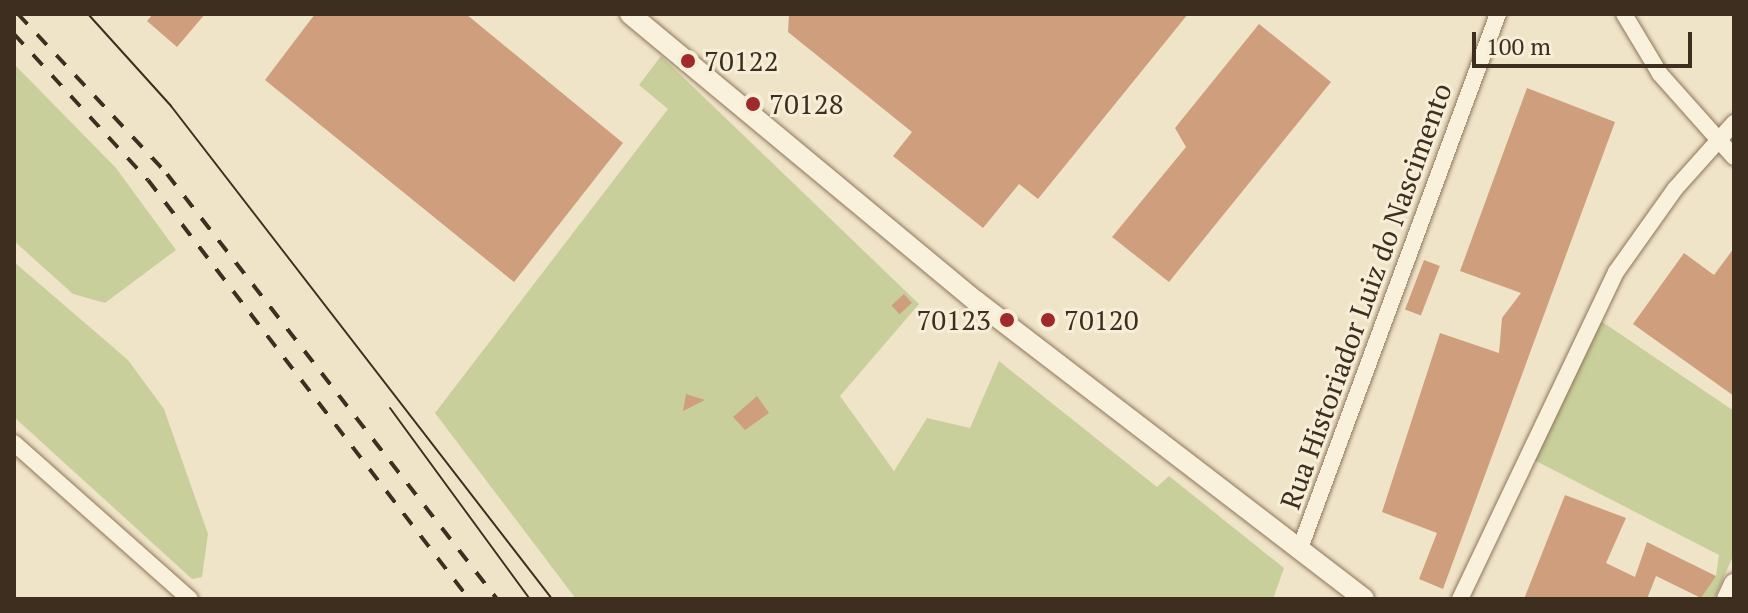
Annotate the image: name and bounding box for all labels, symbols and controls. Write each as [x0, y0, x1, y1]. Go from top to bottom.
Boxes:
scale bar [1476, 16, 1696, 66]
text: 100 m [1486, 30, 1551, 62]
place label: 70122 [704, 44, 779, 78]
marker: 70122 [679, 52, 697, 70]
street label: Rua Historiador Luiz do Nascimento [1273, 78, 1459, 514]
place label: 70128 [769, 87, 844, 121]
marker: 70128 [744, 95, 762, 113]
place label: 70123 [916, 303, 991, 337]
place label: 70120 [1064, 303, 1139, 337]
marker: 70123 [998, 311, 1016, 329]
marker: 70120 [1039, 311, 1057, 329]

